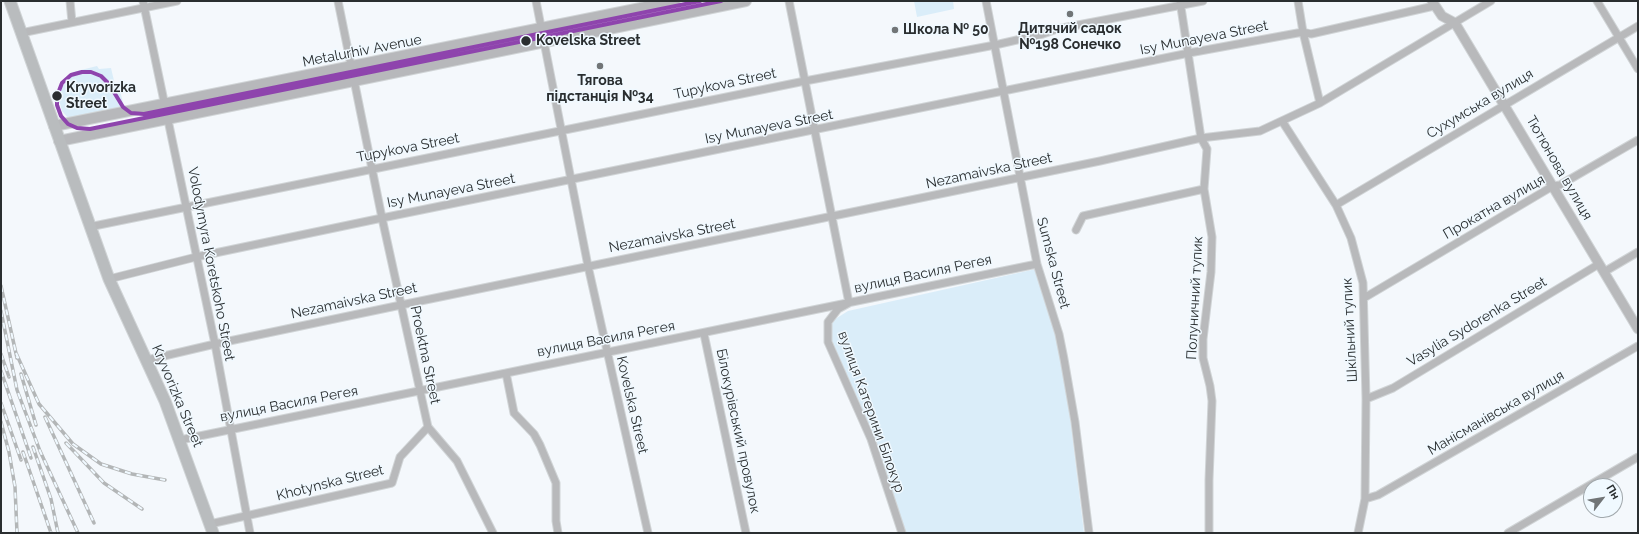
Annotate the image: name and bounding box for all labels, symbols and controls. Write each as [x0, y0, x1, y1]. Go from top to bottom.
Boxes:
marker: Дитячий садок №198 Сонечко [1065, 9, 1075, 19]
street label: Isy Munayeva Street [1139, 17, 1269, 59]
place label: Дитячий садок №198 Сонечко [1018, 21, 1122, 54]
place label: Школа № 50 [903, 22, 989, 38]
marker: Школа № 50 [890, 25, 900, 35]
street label: Metalurhiv Avenue [301, 31, 423, 71]
place label: Kovelska Street [536, 33, 641, 49]
marker: Kovelska Street [519, 34, 533, 48]
marker: Тягова пiдстанцiя №34 [595, 61, 605, 71]
street label: Tupykova Street [672, 65, 778, 103]
street label: Сухумська вулиця [1424, 66, 1536, 142]
place label: Тягова пiдстанцiя №34 [546, 73, 654, 106]
place label: Kryvorizka Street [66, 80, 136, 112]
marker: Kryvorizka Street [50, 89, 64, 103]
street label: Isy Munayeva Street [704, 106, 834, 148]
street label: Тютюнова вулиця [1522, 113, 1596, 223]
street label: Tupykova Street [355, 130, 461, 166]
street label: Nezamaivska Street [924, 149, 1054, 193]
street label: Volodymyra Koretskoho Street [184, 166, 238, 362]
street label: Isy Munayeva Street [386, 170, 516, 212]
street label: Прокатна вулиця [1440, 171, 1548, 243]
street label: Nezamaivska Street [607, 216, 737, 256]
street label: Sumska Street [1033, 216, 1073, 310]
street label: Полуничний тупик [1183, 236, 1207, 360]
street label: вулиця Василя Регея [853, 251, 993, 297]
street label: Vasylia Sydorenka Street [1404, 274, 1550, 370]
street label: Шкільний тупик [1339, 277, 1361, 383]
street label: Nezamaivska Street [289, 279, 419, 323]
street label: Proektna Street [406, 304, 444, 406]
street label: вулиця Василя Регея [536, 317, 676, 361]
street label: вулиця Катерини Білокур [834, 329, 908, 495]
street label: Kryvorizka Street [148, 342, 206, 450]
street label: Білокурівський провулок [712, 347, 764, 515]
street label: Kovelska Street [613, 354, 651, 456]
street label: Манісманівська вулиця [1425, 367, 1567, 459]
street label: вулиця Василя Регея [219, 382, 359, 426]
street label: Khotynska Street [275, 462, 385, 504]
north arrow [1583, 478, 1623, 518]
text: Пн [1604, 482, 1622, 502]

